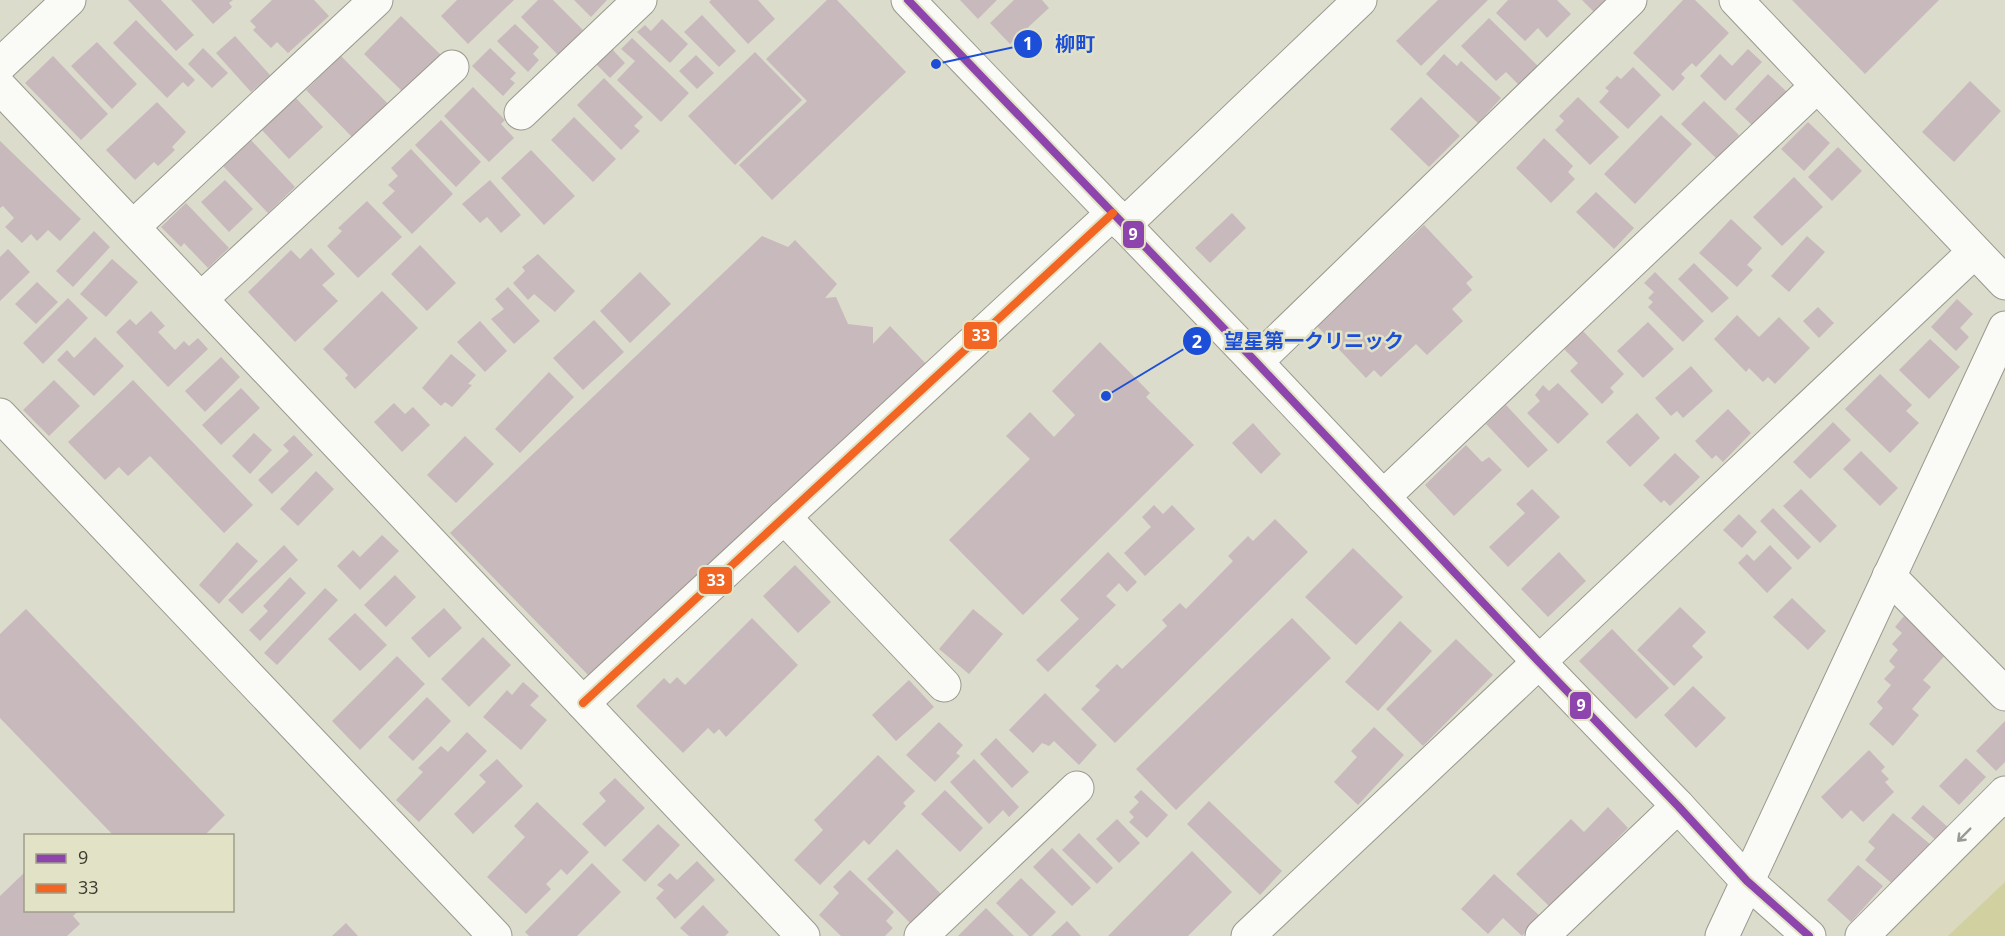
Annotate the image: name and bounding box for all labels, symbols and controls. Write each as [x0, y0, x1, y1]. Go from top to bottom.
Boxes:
callout: 柳町 [1013, 25, 1107, 63]
text: 柳町 [1055, 30, 1095, 57]
text: 1 [1023, 31, 1033, 55]
line badge: 9 [1122, 220, 1145, 249]
text: 9 [1128, 223, 1138, 245]
line badge: 33 [963, 321, 998, 350]
callout: 望星第一クリニック [1182, 322, 1416, 360]
text: 33 [972, 324, 990, 346]
text: 望星第一クリニック [1224, 327, 1404, 354]
text: 2 [1192, 329, 1202, 353]
line badge: 33 [698, 566, 733, 595]
text: 33 [707, 569, 725, 591]
line badge: 9 [1569, 691, 1592, 720]
text: 9 [1576, 694, 1586, 716]
one-way arrow [1956, 827, 1971, 842]
legend [24, 834, 234, 912]
text: 9 [78, 845, 88, 869]
text: 33 [78, 875, 99, 899]

